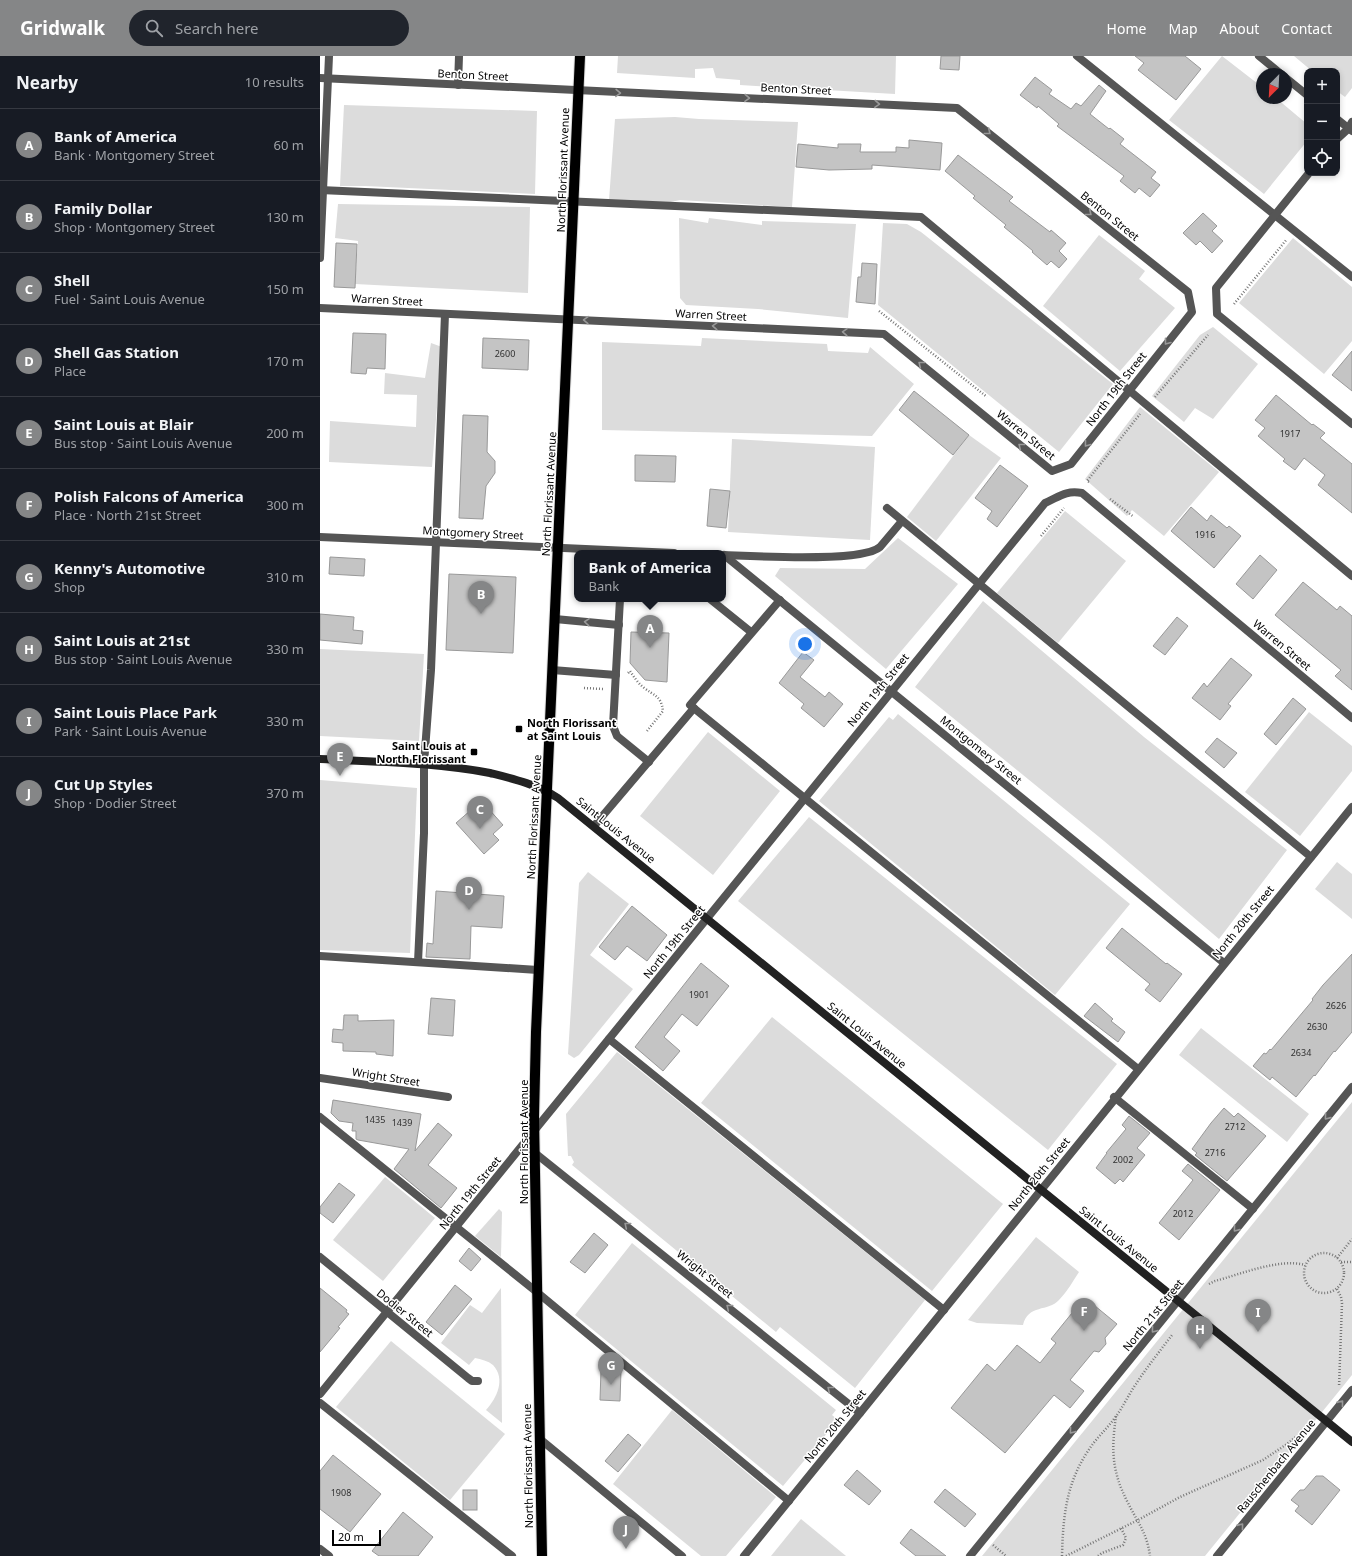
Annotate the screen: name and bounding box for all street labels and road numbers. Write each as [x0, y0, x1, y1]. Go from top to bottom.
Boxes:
street label: Benton Street [437, 65, 509, 84]
street label: Benton Street [760, 79, 832, 98]
street label: North Florissant Avenue [553, 107, 572, 233]
street label: Benton Street [1078, 187, 1143, 244]
street label: Warren Street [351, 290, 423, 309]
street label: Warren Street [675, 305, 747, 324]
street label: North 19th Street [1082, 349, 1149, 429]
street label: Warren Street [994, 406, 1059, 463]
street label: North Florissant Avenue [538, 431, 559, 557]
street label: Montgomery Street [422, 522, 524, 543]
street label: Warren Street [1250, 616, 1315, 673]
street label: North 19th Street [843, 650, 912, 729]
street label: Montgomery Street [937, 712, 1025, 787]
street label: North Florissant Avenue [523, 754, 544, 880]
street label: Saint Louis Avenue [574, 793, 659, 866]
street label: North 20th Street [1208, 882, 1277, 961]
street label: North 19th Street [639, 902, 708, 981]
street label: Saint Louis Avenue [825, 998, 910, 1071]
street label: Wright Street [351, 1064, 421, 1089]
street label: North Florissant Avenue [516, 1080, 531, 1204]
street label: North 20th Street [1004, 1134, 1073, 1213]
street label: North 19th Street [435, 1153, 504, 1232]
street label: Saint Louis Avenue [1077, 1202, 1162, 1275]
street label: Wright Street [674, 1246, 737, 1301]
street label: North 21st Street [1119, 1276, 1186, 1354]
street label: Dodier Street [374, 1285, 437, 1340]
street label: North 20th Street [800, 1386, 869, 1465]
street label: North Florissant Avenue [519, 1404, 536, 1528]
street label: Rauschenbach Avenue [1233, 1416, 1318, 1516]

